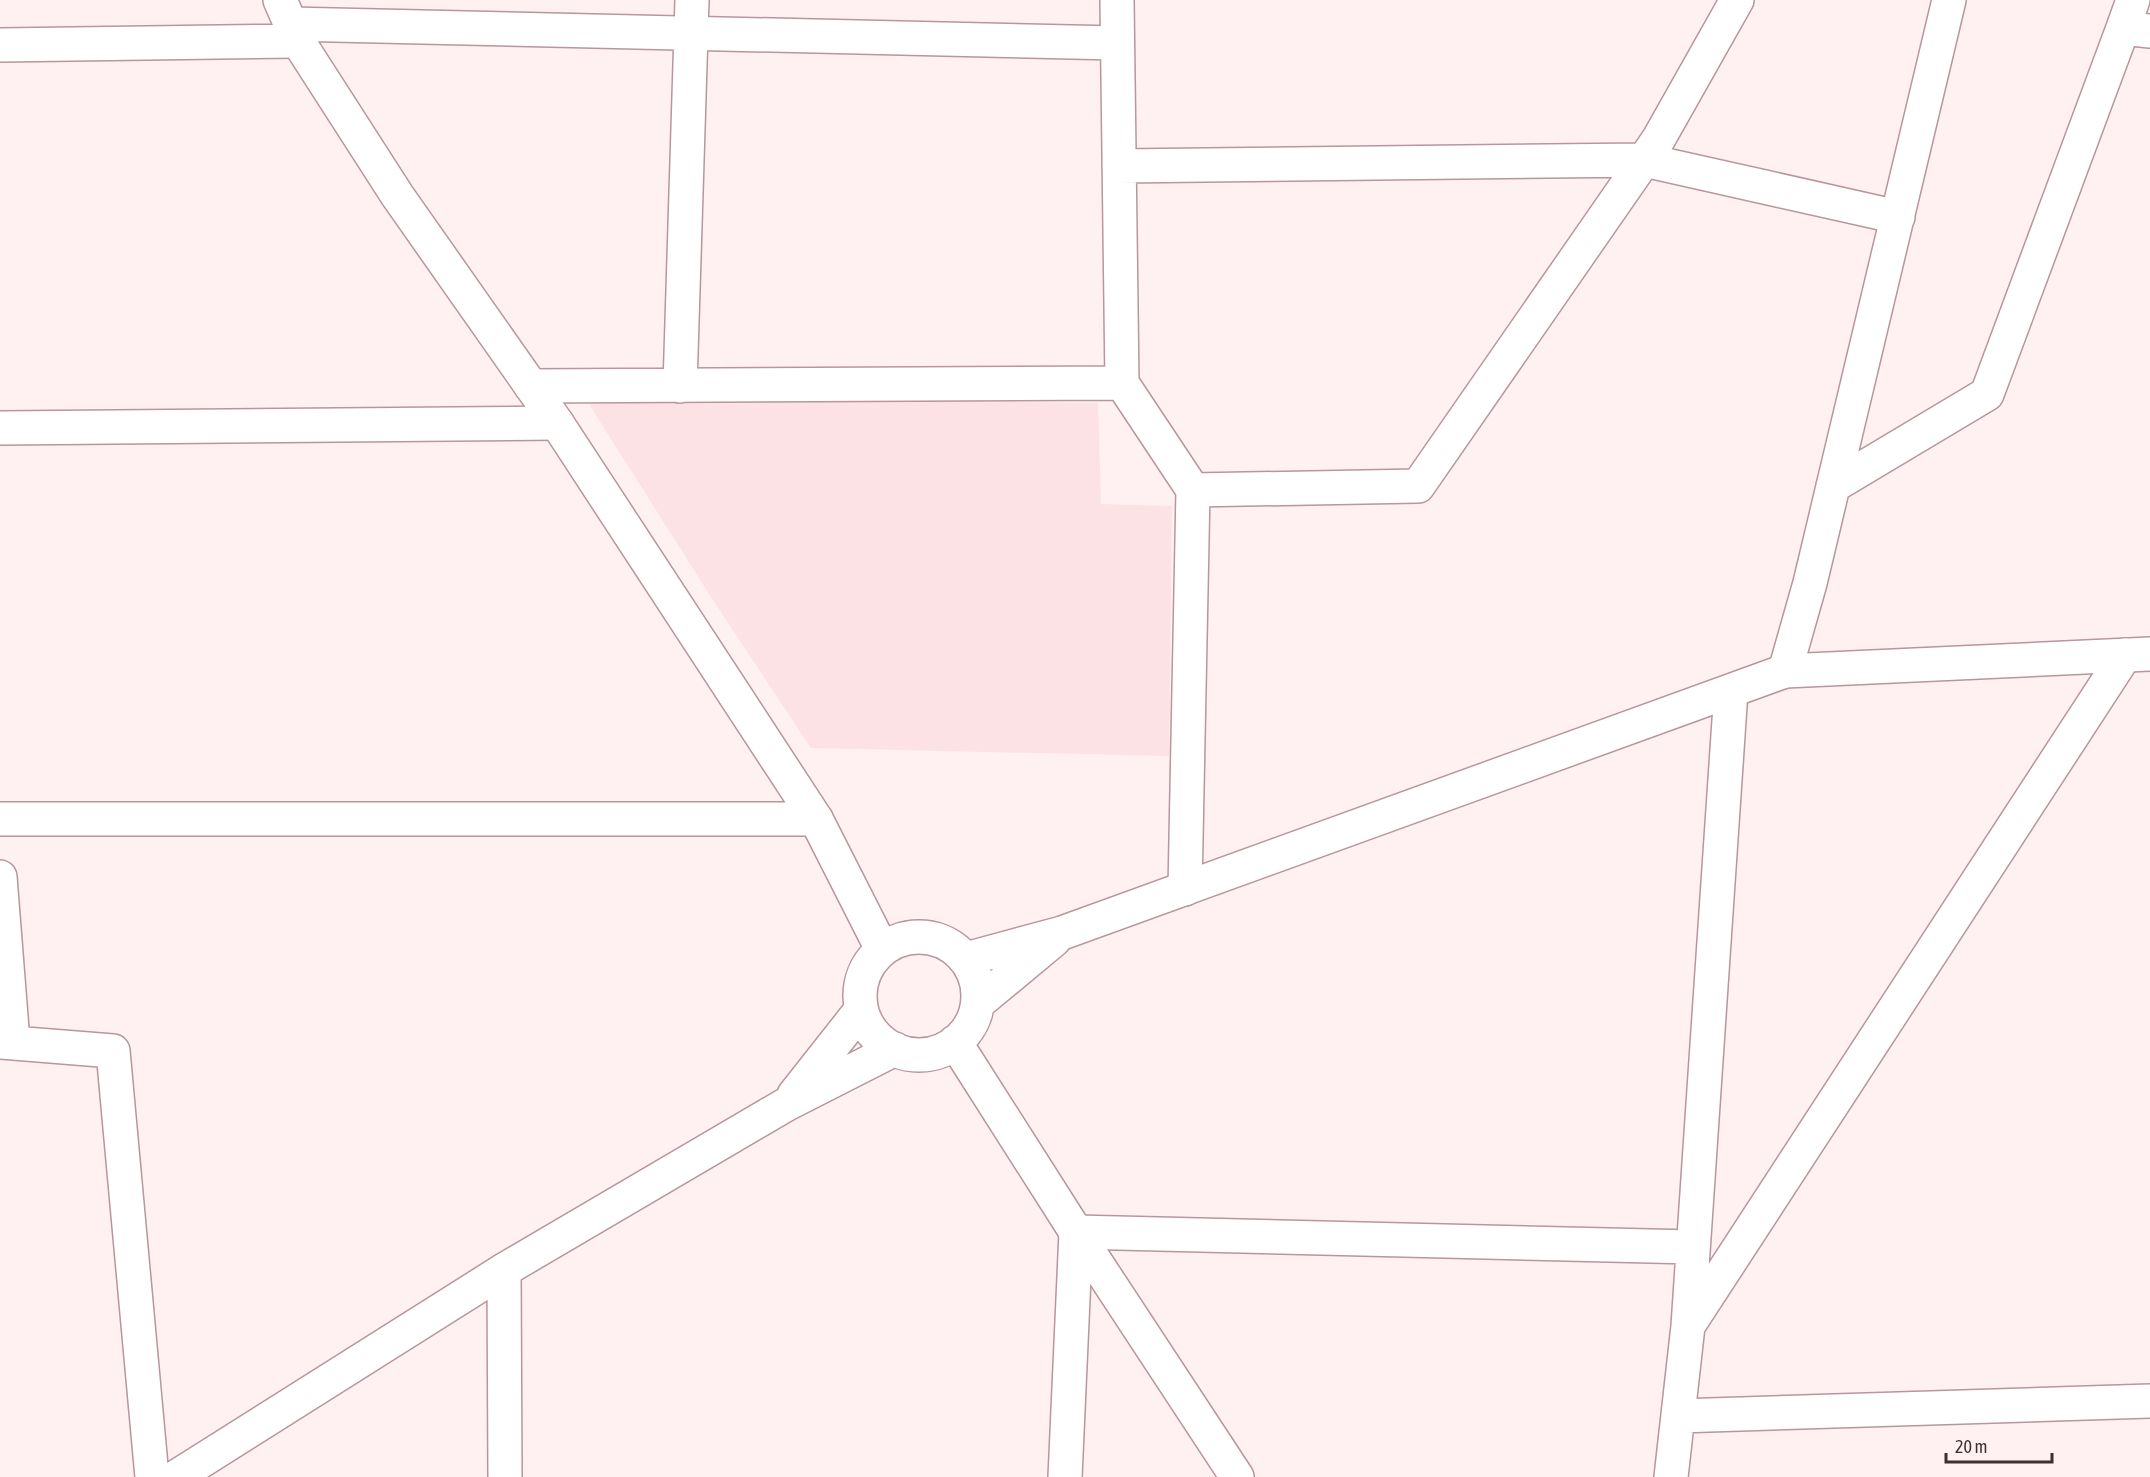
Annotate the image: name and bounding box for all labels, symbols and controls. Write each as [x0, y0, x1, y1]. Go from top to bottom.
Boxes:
scale bar [1946, 1426, 2052, 1464]
text: 20 m [1955, 1436, 1987, 1457]

